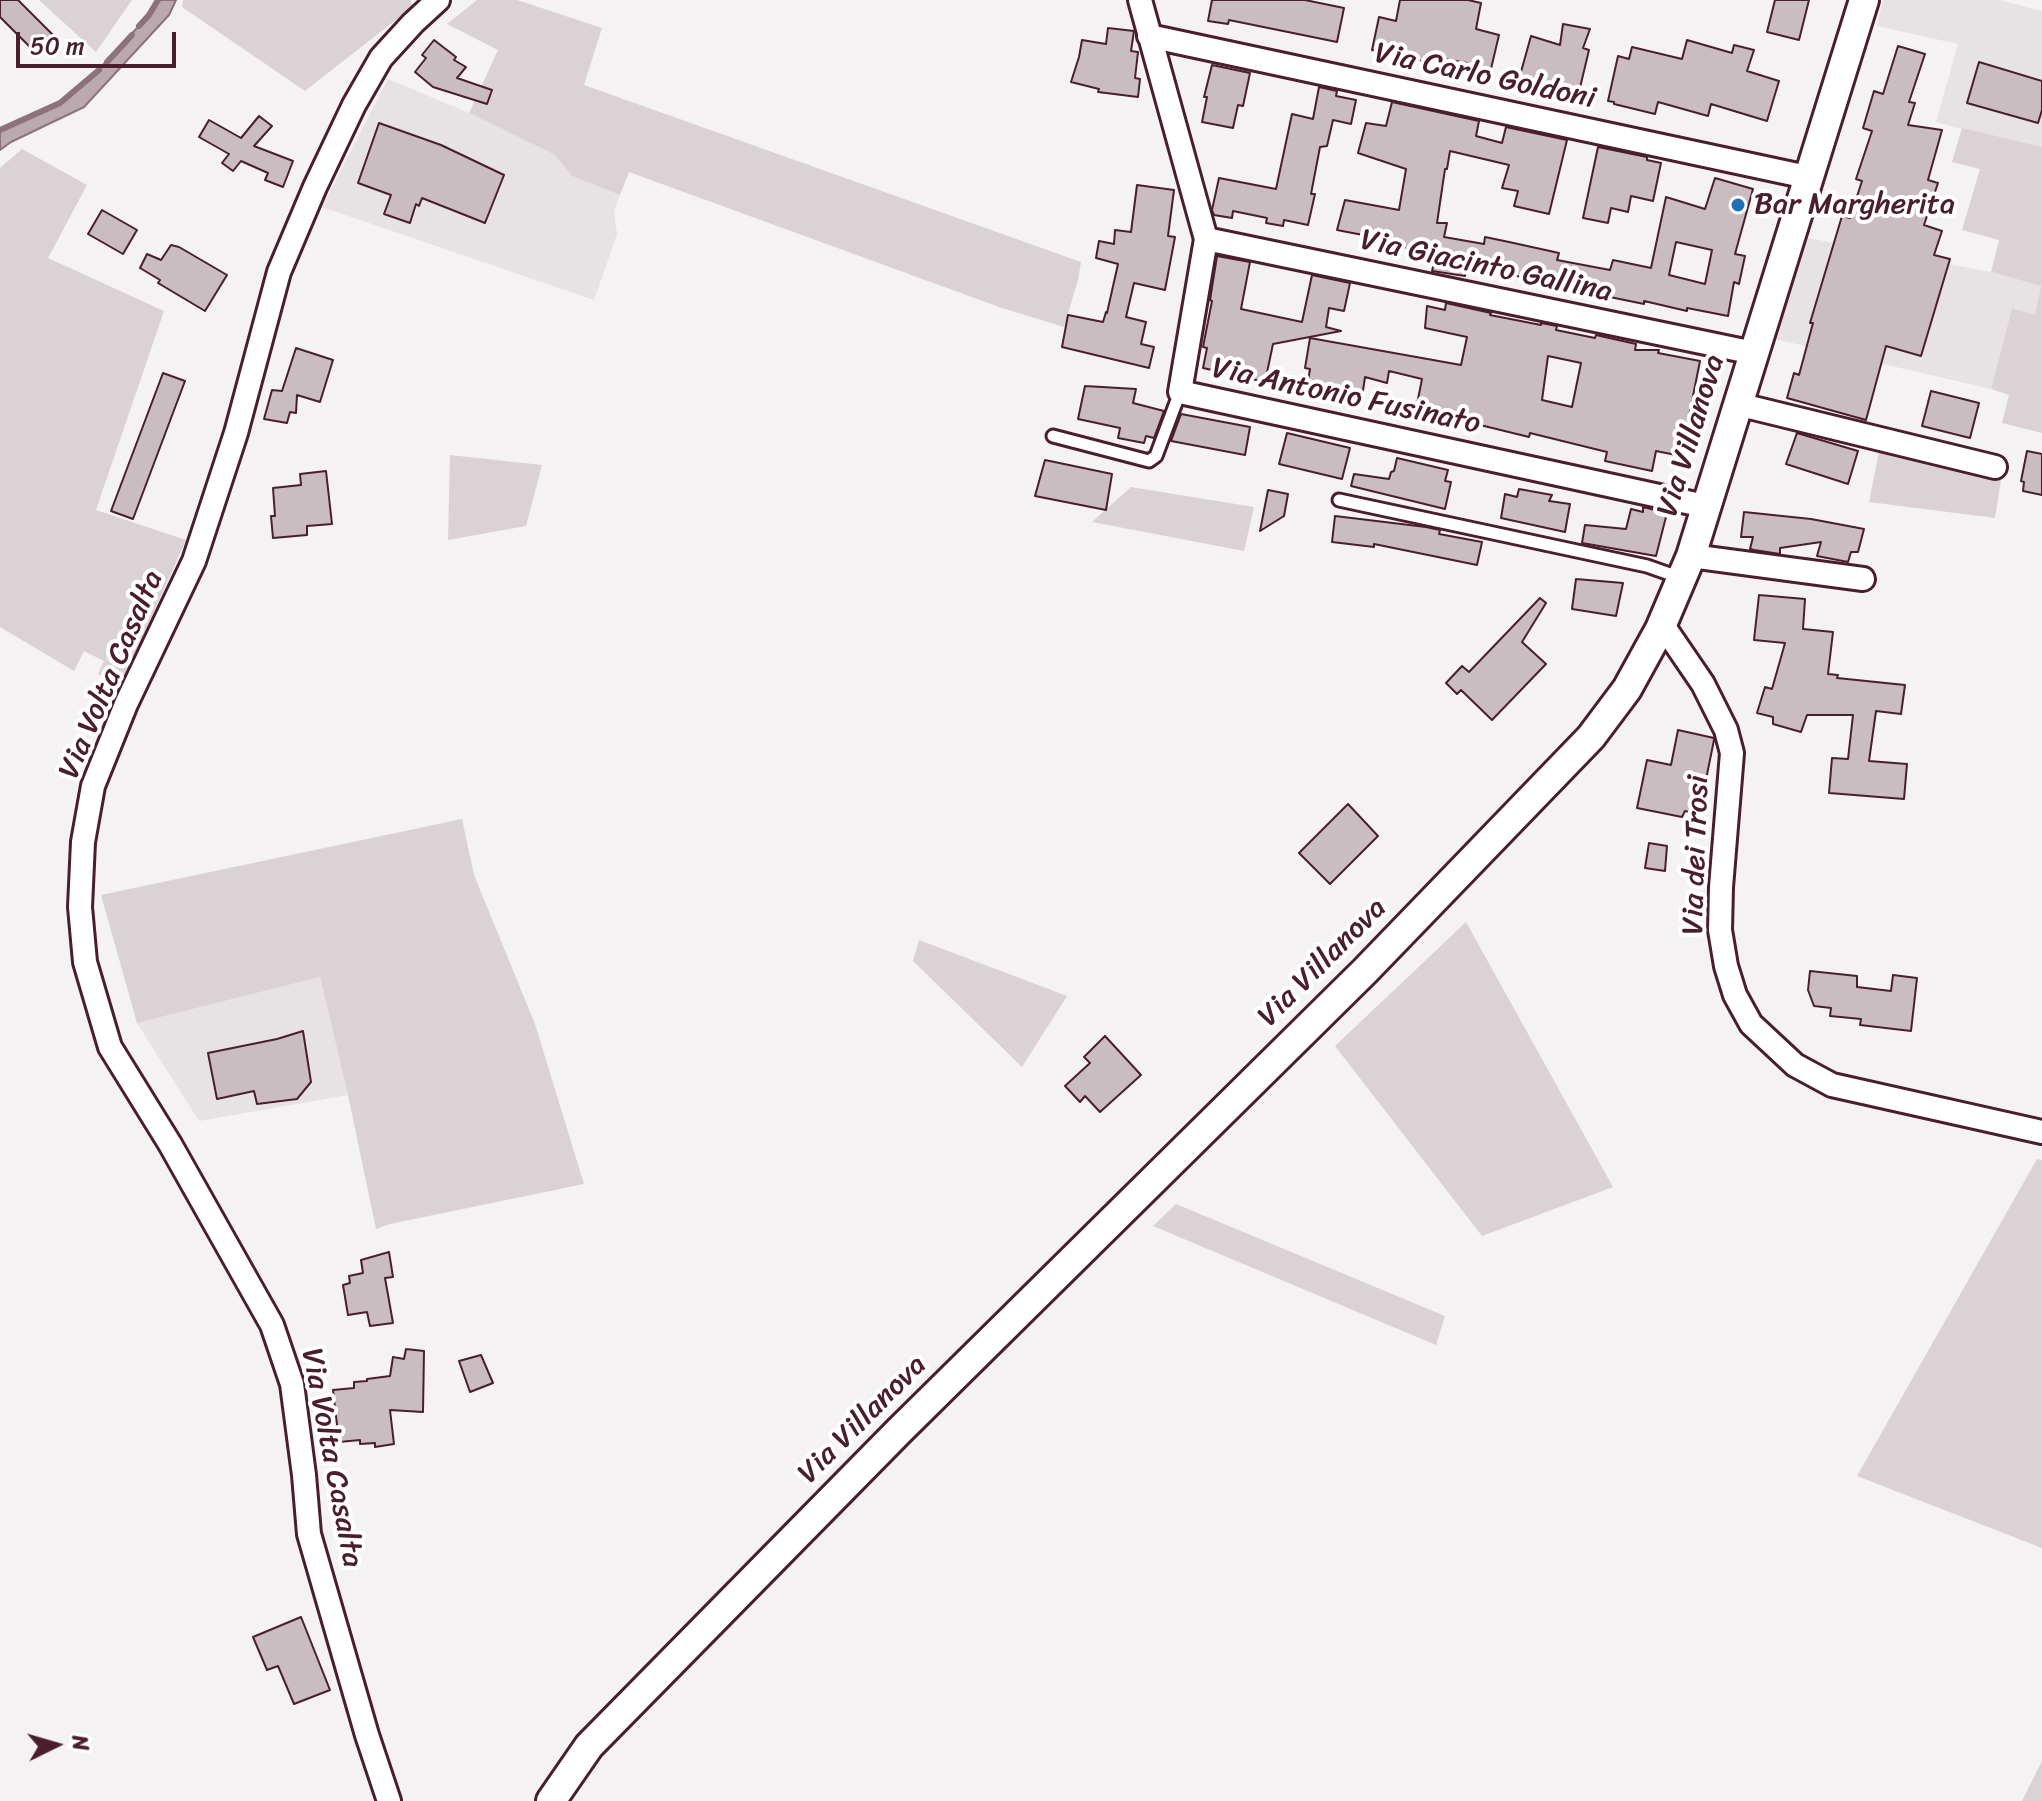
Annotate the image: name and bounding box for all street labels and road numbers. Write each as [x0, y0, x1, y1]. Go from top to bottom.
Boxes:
street label: Via Carlo Goldoni [1371, 36, 1599, 118]
street label: Via Giacinto Gallina [1357, 223, 1615, 311]
street label: Via Antonio Fusinato [1209, 351, 1483, 443]
street label: Via Villanova [1650, 351, 1734, 521]
street label: Via Volta Casalta [52, 566, 172, 784]
street label: Via dei Trosi [1676, 774, 1718, 936]
street label: Via Villanova [1251, 891, 1395, 1035]
street label: Via Volta Casalta [292, 1345, 370, 1571]
street label: Via Villanova [791, 1348, 935, 1492]

